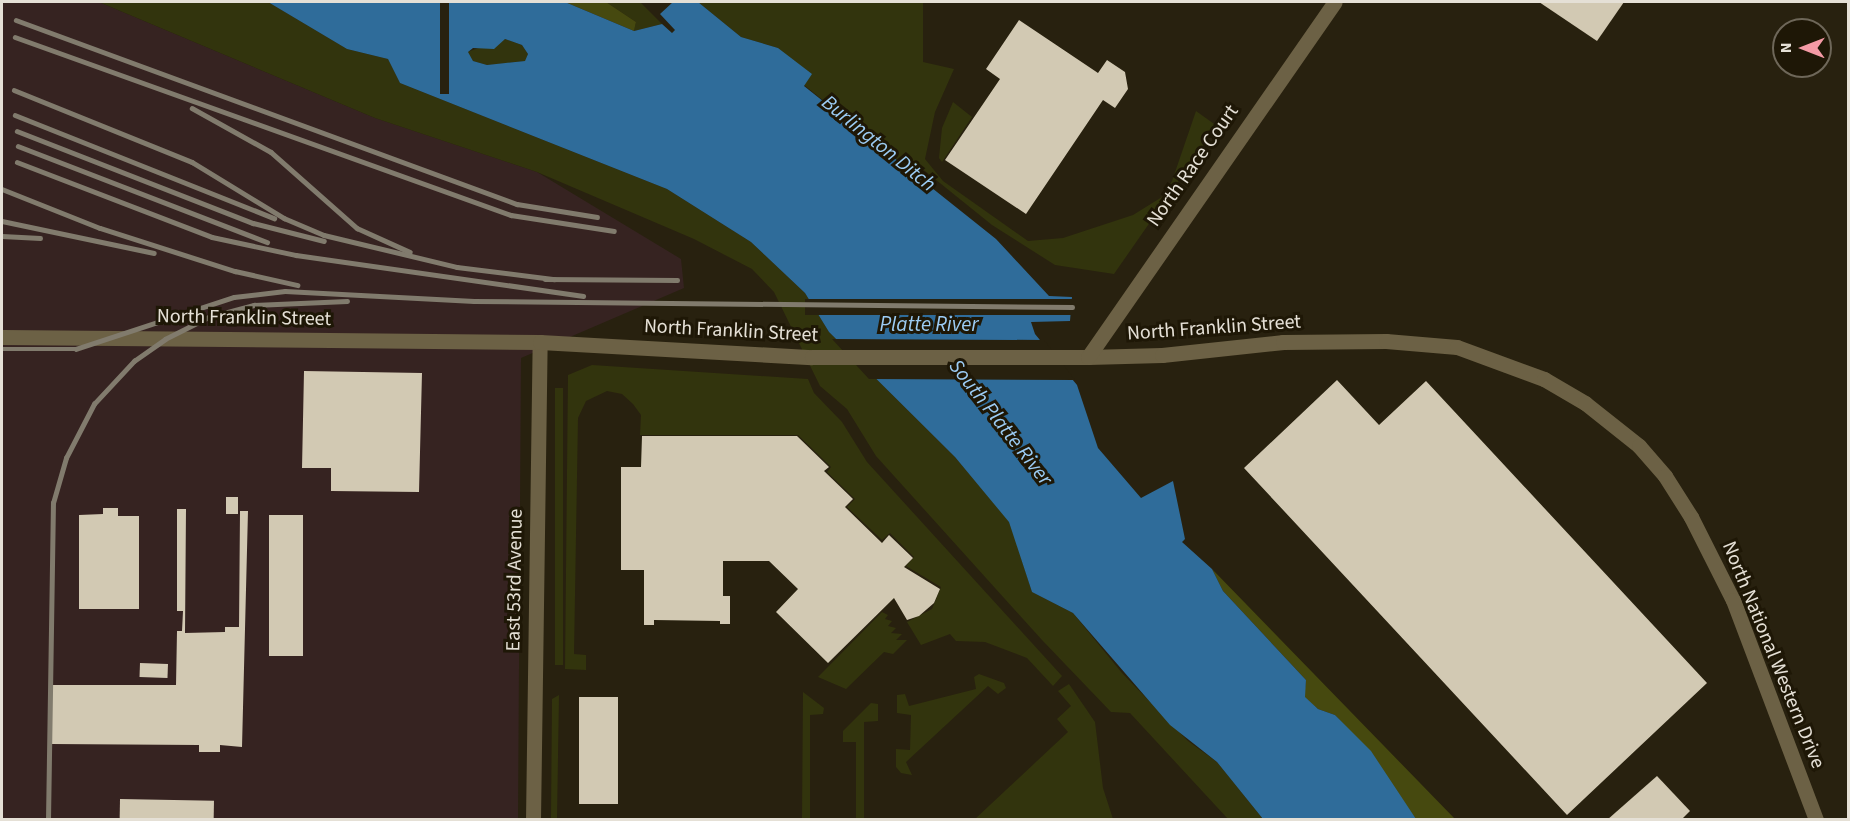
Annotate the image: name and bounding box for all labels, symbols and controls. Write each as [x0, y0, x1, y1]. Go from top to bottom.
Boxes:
north arrow [1772, 18, 1832, 78]
text: N [1775, 43, 1797, 53]
water label: Burlington Ditch [817, 89, 941, 197]
street label: North Race Court [1142, 100, 1244, 232]
street label: North Franklin Street [157, 304, 331, 332]
street label: North Franklin Street [1126, 310, 1302, 346]
water label: Platte River [880, 311, 978, 337]
street label: North Franklin Street [643, 314, 819, 348]
water label: South Platte River [944, 354, 1058, 490]
street label: East 53rd Avenue [502, 508, 528, 652]
street label: North National Western Drive [1716, 538, 1830, 772]

